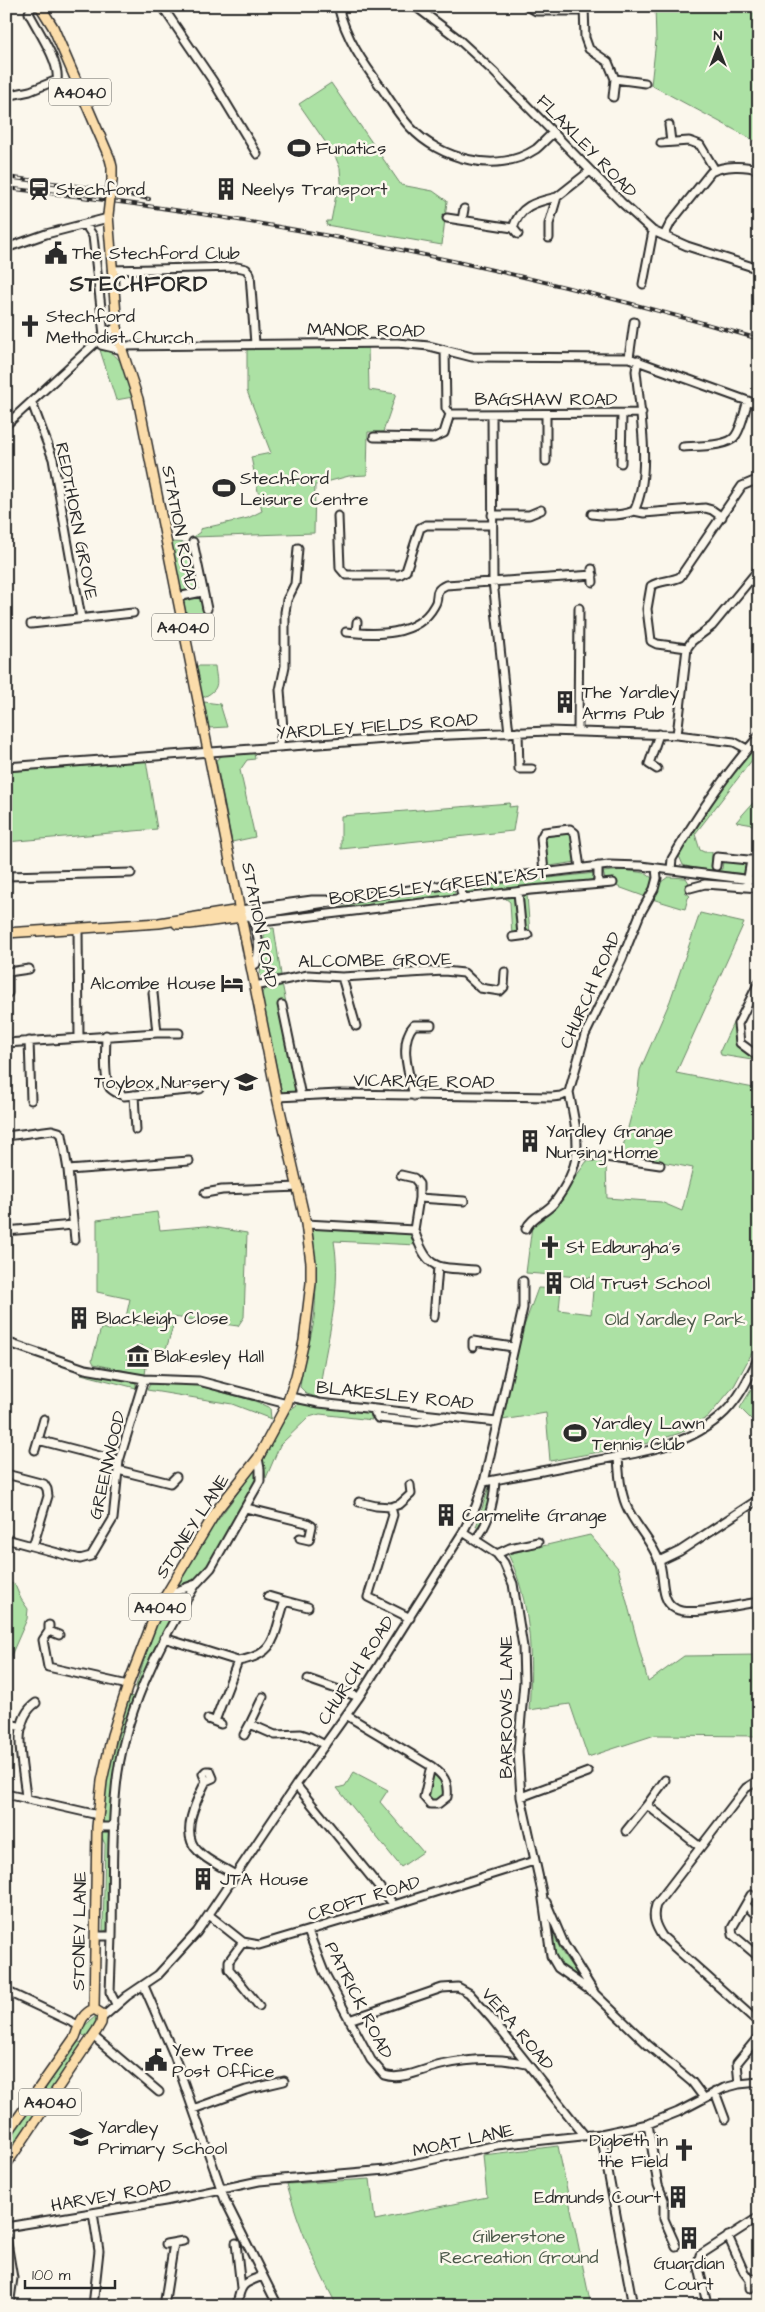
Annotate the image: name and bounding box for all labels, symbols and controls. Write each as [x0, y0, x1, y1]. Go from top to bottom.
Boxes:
north arrow [692, 22, 742, 72]
text: N [714, 26, 723, 46]
road number: A4040 [49, 78, 111, 105]
street label: FLAXLEY ROAD [531, 89, 643, 204]
sports icon: Funatics [286, 135, 312, 161]
place label: Funatics [316, 136, 386, 161]
station icon: Stechford [26, 176, 52, 202]
building icon: Neelys Transport [213, 176, 239, 202]
place label: Stechford [56, 177, 145, 202]
place label: Neelys Transport [242, 177, 388, 203]
public building icon: The Stechford Club [43, 240, 69, 266]
place label: The Stechford Club [72, 241, 240, 266]
district label: STECHFORD [69, 269, 208, 300]
place label: Stechford Methodist Church [46, 304, 194, 350]
church icon: Stechford Methodist Church [17, 313, 43, 339]
street label: MANOR ROAD [307, 317, 425, 344]
street label: BAGSHAW ROAD [474, 387, 618, 412]
street label: REDTHORN GROVE [49, 440, 104, 602]
street label: STATION ROAD [155, 463, 204, 593]
place label: Stechford Leisure Centre [240, 466, 369, 512]
sports icon: Stechford Leisure Centre [211, 475, 237, 501]
road number: A4040 [152, 614, 214, 640]
place label: The Yardley Arms Pub [582, 680, 680, 726]
building icon: The Yardley Arms Pub [552, 689, 578, 715]
street label: YARDLEY FIELDS ROAD [275, 707, 479, 746]
street label: BORDESLEY GREEN EAST [328, 859, 551, 911]
street label: STATION ROAD [235, 860, 284, 990]
street label: CHURCH ROAD [554, 927, 628, 1053]
street label: ALCOMBE GROVE [298, 947, 452, 974]
hotel icon: Alcombe House [219, 970, 245, 996]
place label: Alcombe House [90, 971, 216, 996]
street label: VICARAGE ROAD [353, 1068, 495, 1095]
school or university icon: Toybox Nursery [233, 1069, 259, 1095]
place label: Toybox Nursery [94, 1070, 230, 1096]
place label: Yardley Grange Nursing Home [546, 1119, 673, 1166]
building icon: Yardley Grange Nursing Home [517, 1128, 543, 1154]
church icon: St Edburgha's [537, 1234, 563, 1260]
place label: St Edburgha's [566, 1235, 680, 1261]
building icon: Old Trust School [541, 1270, 567, 1296]
place label: Old Trust School [570, 1271, 710, 1296]
building icon: Blackleigh Close [66, 1305, 92, 1331]
place label: Blackleigh Close [96, 1306, 229, 1332]
park label: Old Yardley Park [605, 1307, 745, 1333]
museum icon: Blakesley Hall [125, 1343, 151, 1369]
place label: Blakesley Hall [154, 1344, 264, 1370]
street label: BLAKESLEY ROAD [315, 1375, 475, 1416]
street label: GREENWOOD [83, 1408, 132, 1522]
place label: Yardley Lawn Tennis Club [592, 1411, 705, 1457]
sports icon: Yardley Lawn Tennis Club [562, 1420, 588, 1446]
street label: STONEY LANE [149, 1469, 236, 1583]
building icon: Carmelite Grange [433, 1502, 459, 1528]
place label: Carmelite Grange [462, 1503, 607, 1529]
road number: A4040 [129, 1594, 191, 1620]
street label: CHURCH ROAD [312, 1611, 401, 1730]
street label: BARROWS LANE [494, 1635, 519, 1779]
building icon: JTA House [190, 1866, 216, 1892]
place label: JTA House [220, 1867, 309, 1892]
street label: CROFT ROAD [305, 1869, 424, 1927]
street label: STONEY LANE [66, 1871, 93, 1991]
street label: PATRICK ROAD [318, 1937, 399, 2064]
street label: VERA ROAD [475, 1982, 560, 2077]
place label: Yew Tree Post Office [172, 2038, 275, 2084]
public building icon: Yew Tree Post Office [143, 2047, 169, 2073]
road number: A4040 [19, 2088, 81, 2116]
place label: Yardley Primary School [98, 2115, 227, 2162]
street label: MOAT LANE [410, 2118, 516, 2163]
school or university icon: Yardley Primary School [68, 2124, 94, 2150]
place label: Digbeth in the Field [589, 2128, 668, 2174]
church icon: Digbeth in the Field [671, 2137, 697, 2163]
street label: HARVEY ROAD [49, 2173, 174, 2218]
building icon: Edmunds Court [665, 2184, 691, 2210]
place label: Edmunds Court [534, 2185, 662, 2210]
park label: Gilberstone Recreation Ground [439, 2224, 599, 2270]
building icon: Guardian Court [676, 2225, 702, 2251]
place label: Guardian Court [654, 2251, 724, 2297]
scale bar [25, 2257, 115, 2289]
text: 100 m [32, 2265, 71, 2286]

